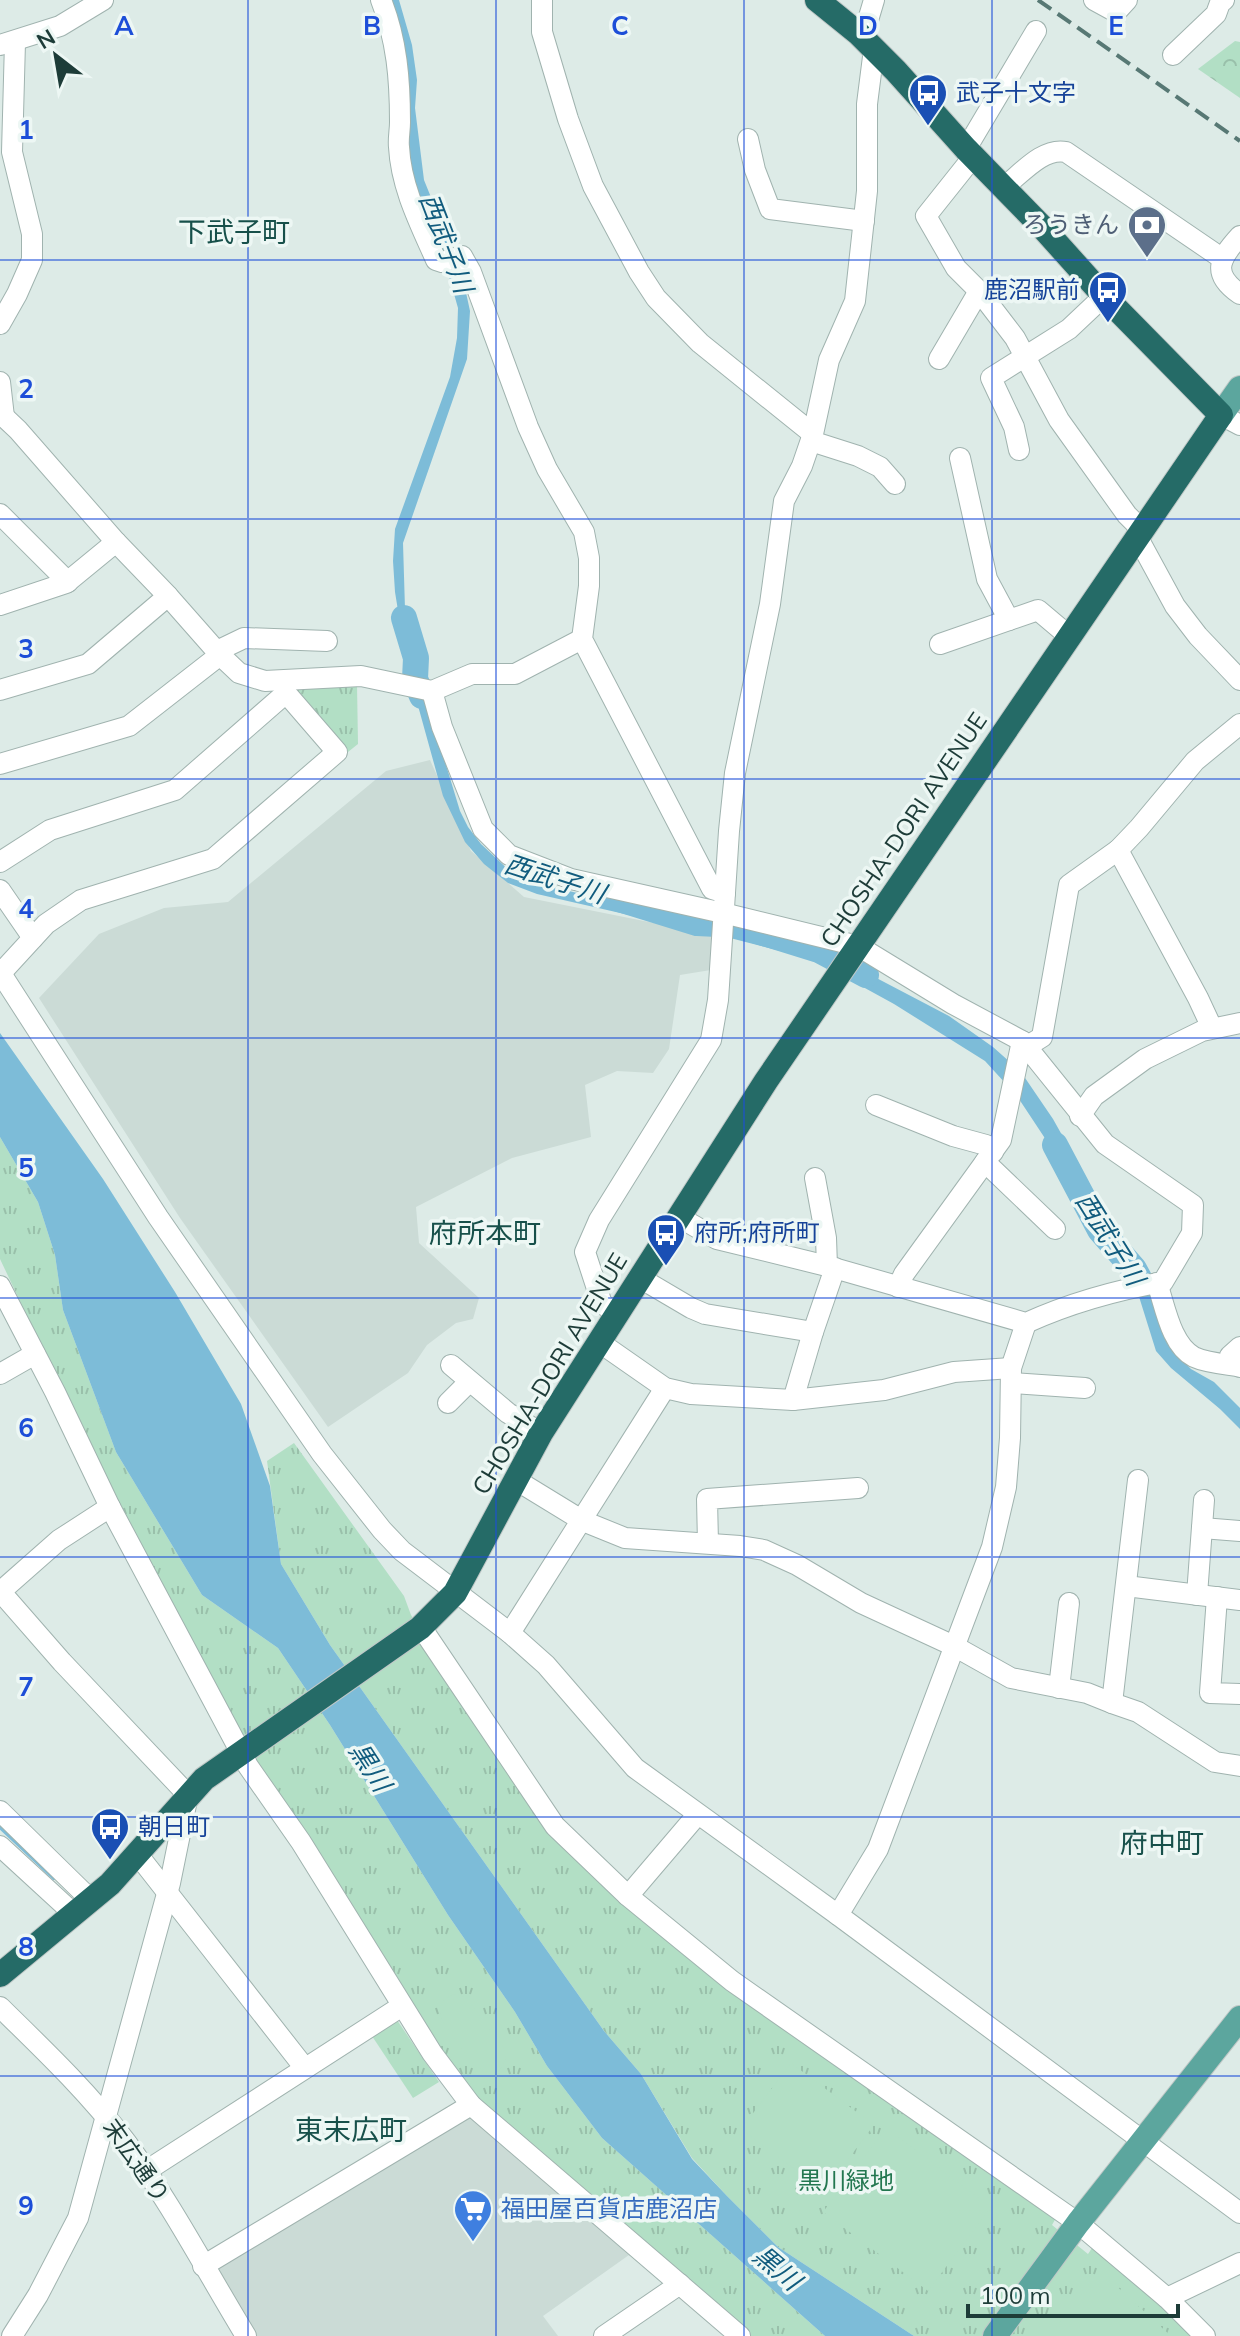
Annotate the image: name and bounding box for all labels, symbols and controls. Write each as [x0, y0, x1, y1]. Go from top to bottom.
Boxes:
text: A [114, 9, 134, 42]
text: B [363, 9, 381, 42]
text: C [611, 9, 629, 42]
text: D [858, 9, 878, 42]
text: E [1108, 9, 1124, 42]
north arrow [16, 16, 96, 96]
text: N [31, 23, 60, 55]
bus stop icon: 武子十文字 [907, 72, 949, 127]
place label: 武子十文字 [956, 77, 1076, 107]
text: 1 [18, 113, 34, 146]
water label: 西武子川 [412, 188, 482, 300]
bank icon: ろうきん [1126, 204, 1168, 259]
place label: ろうきん [1023, 209, 1119, 239]
district label: 下武子町 [178, 214, 290, 249]
bus stop icon: 鹿沼駅前 [1087, 269, 1129, 324]
place label: 鹿沼駅前 [984, 274, 1080, 304]
text: 2 [18, 372, 34, 405]
text: 3 [18, 632, 34, 665]
street label: CHOSHA-DORI AVENUE [813, 706, 993, 952]
water label: 西武子川 [501, 847, 613, 911]
text: 4 [18, 892, 34, 925]
text: 5 [18, 1151, 34, 1184]
water label: 西武子川 [1069, 1186, 1154, 1294]
bus stop icon: 府所;府所町 [645, 1212, 687, 1267]
district label: 府所本町 [429, 1215, 541, 1250]
place label: 府所;府所町 [694, 1217, 819, 1247]
street label: CHOSHA-DORI AVENUE [465, 1247, 633, 1500]
text: 6 [18, 1411, 34, 1444]
text: 7 [18, 1670, 34, 1703]
water label: 黒川 [342, 1736, 400, 1800]
bus stop icon: 朝日町 [89, 1806, 131, 1861]
place label: 朝日町 [138, 1811, 210, 1841]
district label: 府中町 [1120, 1825, 1204, 1860]
text: 8 [18, 1930, 34, 1963]
district label: 東末広町 [295, 2112, 407, 2147]
street label: 末広通り [97, 2113, 177, 2208]
park label: 黒川緑地 [798, 2165, 894, 2195]
supermarket icon: 福田屋百貨店鹿沼店 [452, 2188, 494, 2243]
text: 9 [18, 2189, 34, 2222]
place label: 福田屋百貨店鹿沼店 [501, 2193, 717, 2223]
water label: 黒川 [747, 2238, 810, 2299]
scale bar [968, 2268, 1178, 2318]
text: 100 m [980, 2280, 1051, 2310]

